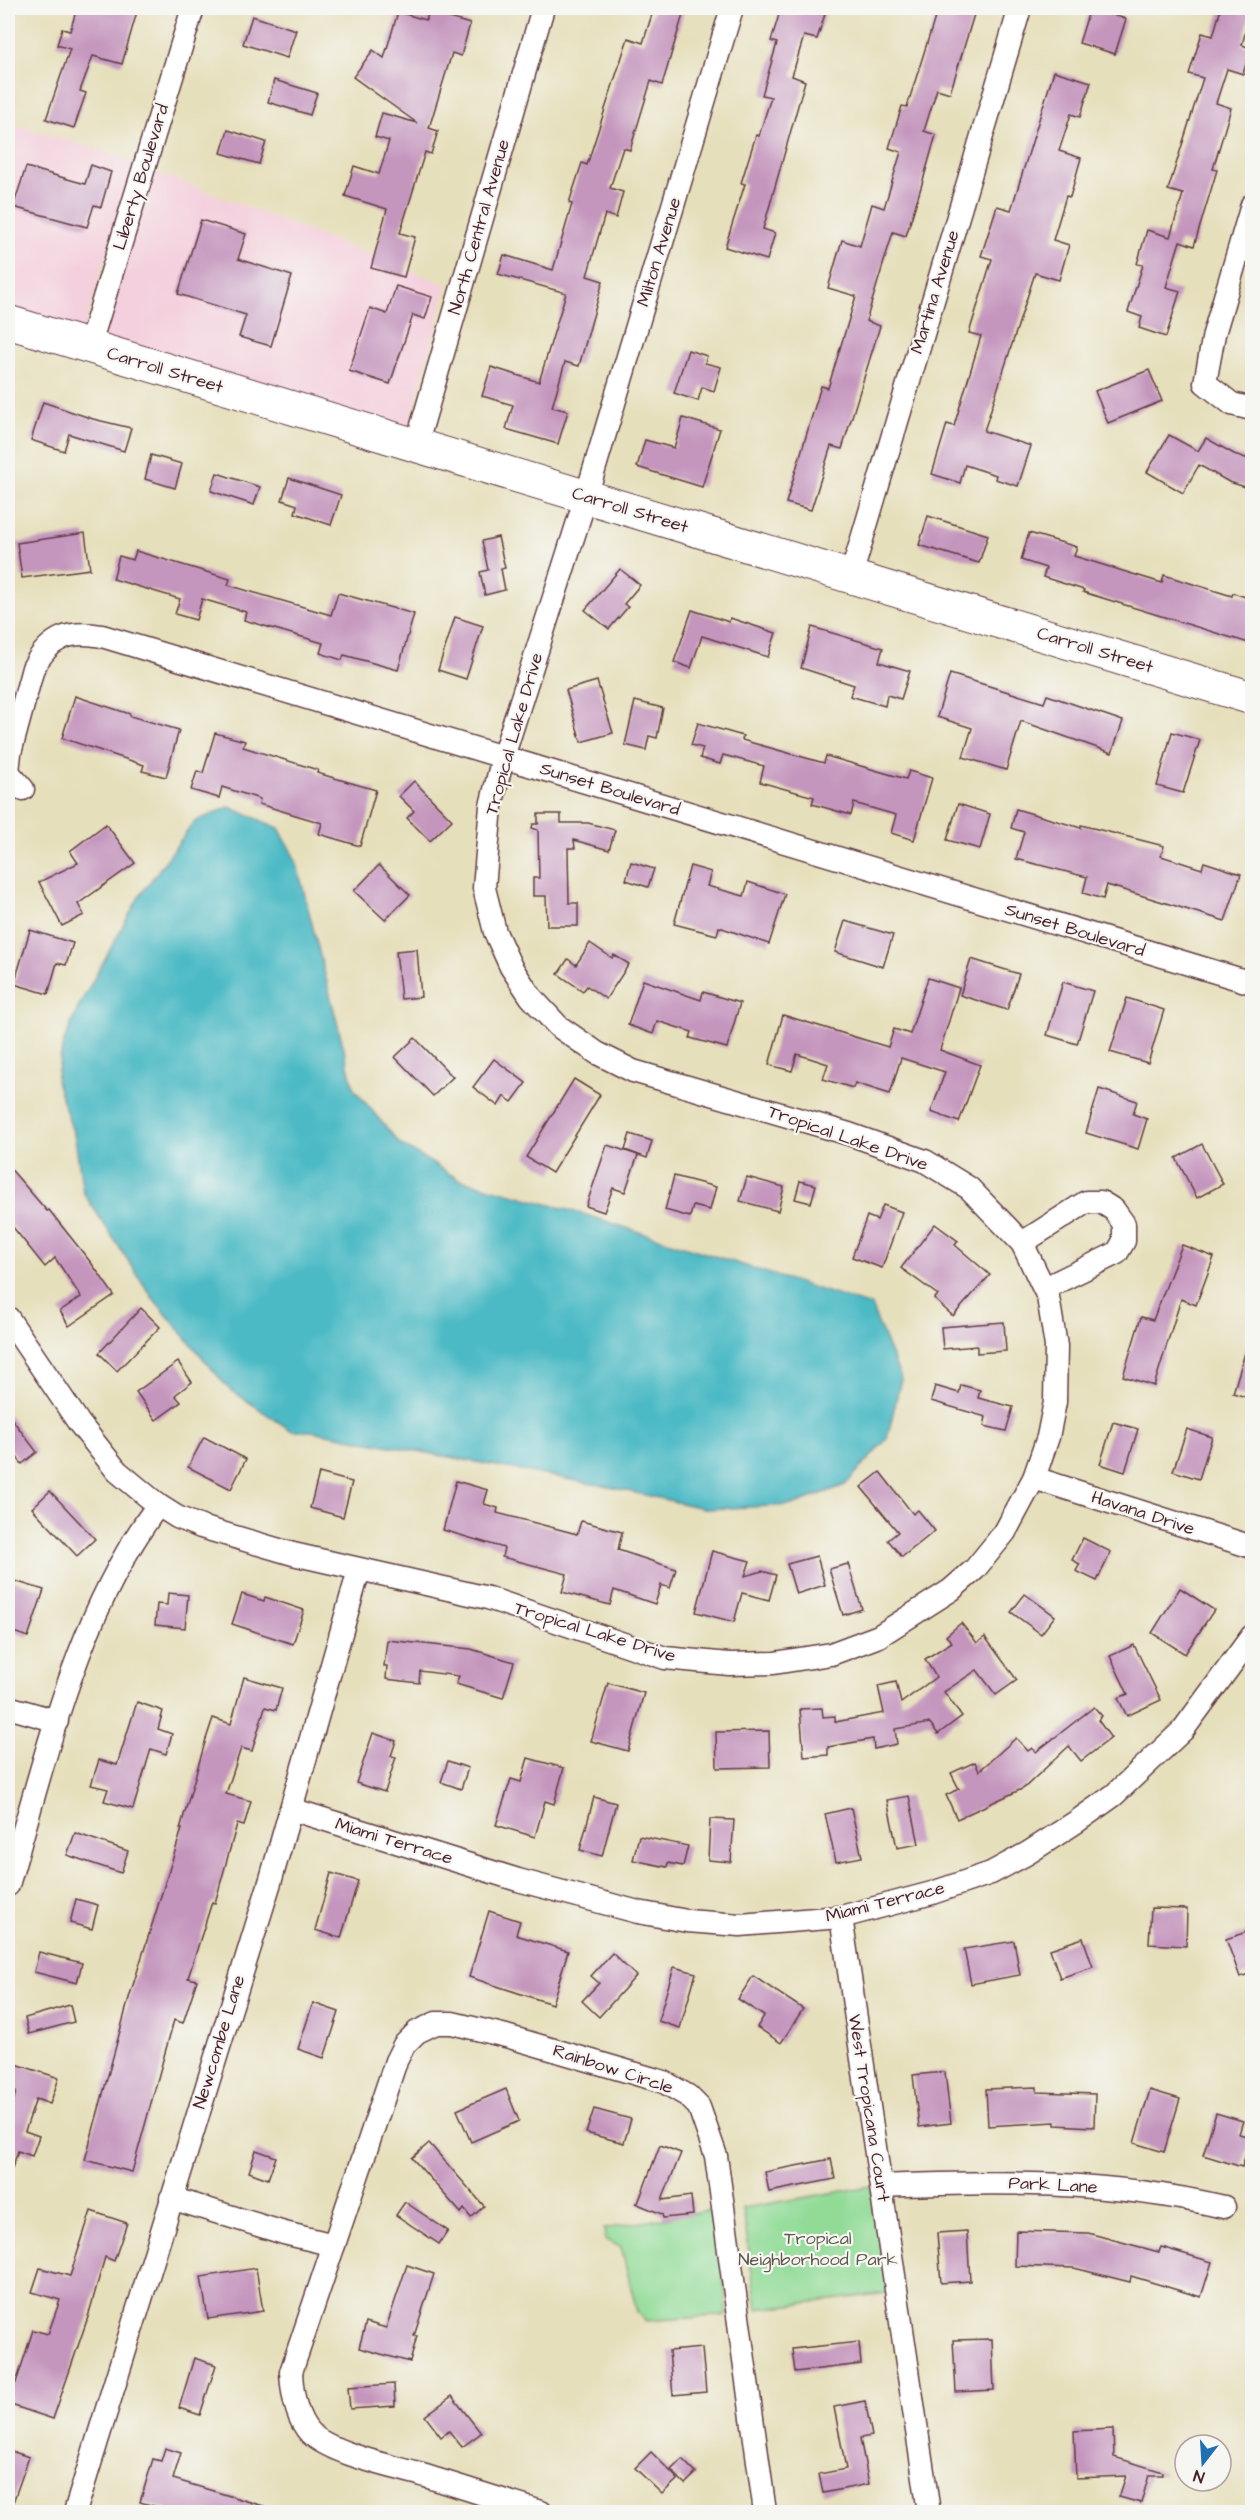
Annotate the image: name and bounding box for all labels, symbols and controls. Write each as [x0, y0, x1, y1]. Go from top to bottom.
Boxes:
street label: Liberty Boulevard [107, 101, 176, 253]
street label: North Central Avenue [442, 136, 516, 317]
street label: Milton Avenue [631, 194, 687, 309]
street label: Martina Avenue [904, 227, 966, 357]
street label: Carroll Street [104, 340, 227, 400]
street label: Carroll Street [569, 480, 692, 540]
street label: Carroll Street [1034, 620, 1157, 680]
street label: Tropical Lake Drive [479, 650, 549, 818]
street label: Sunset Boulevard [537, 756, 683, 822]
street label: Sunset Boulevard [1002, 897, 1148, 963]
street label: Tropical Lake Drive [765, 1099, 932, 1177]
street label: Havana Drive [1088, 1485, 1198, 1542]
street label: Tropical Lake Drive [511, 1596, 679, 1669]
street label: Miami Terrace [332, 1811, 456, 1871]
street label: Miami Terrace [823, 1875, 947, 1929]
street label: Newcombe Lane [187, 1972, 251, 2112]
street label: West Tropicana Court [842, 2013, 896, 2204]
street label: Rainbow Circle [550, 2038, 677, 2100]
street label: Park Lane [1008, 2170, 1098, 2200]
park label: Tropical Neighborhood Park [738, 2226, 898, 2273]
north arrow [1173, 2433, 1233, 2493]
text: N [1191, 2464, 1207, 2488]

